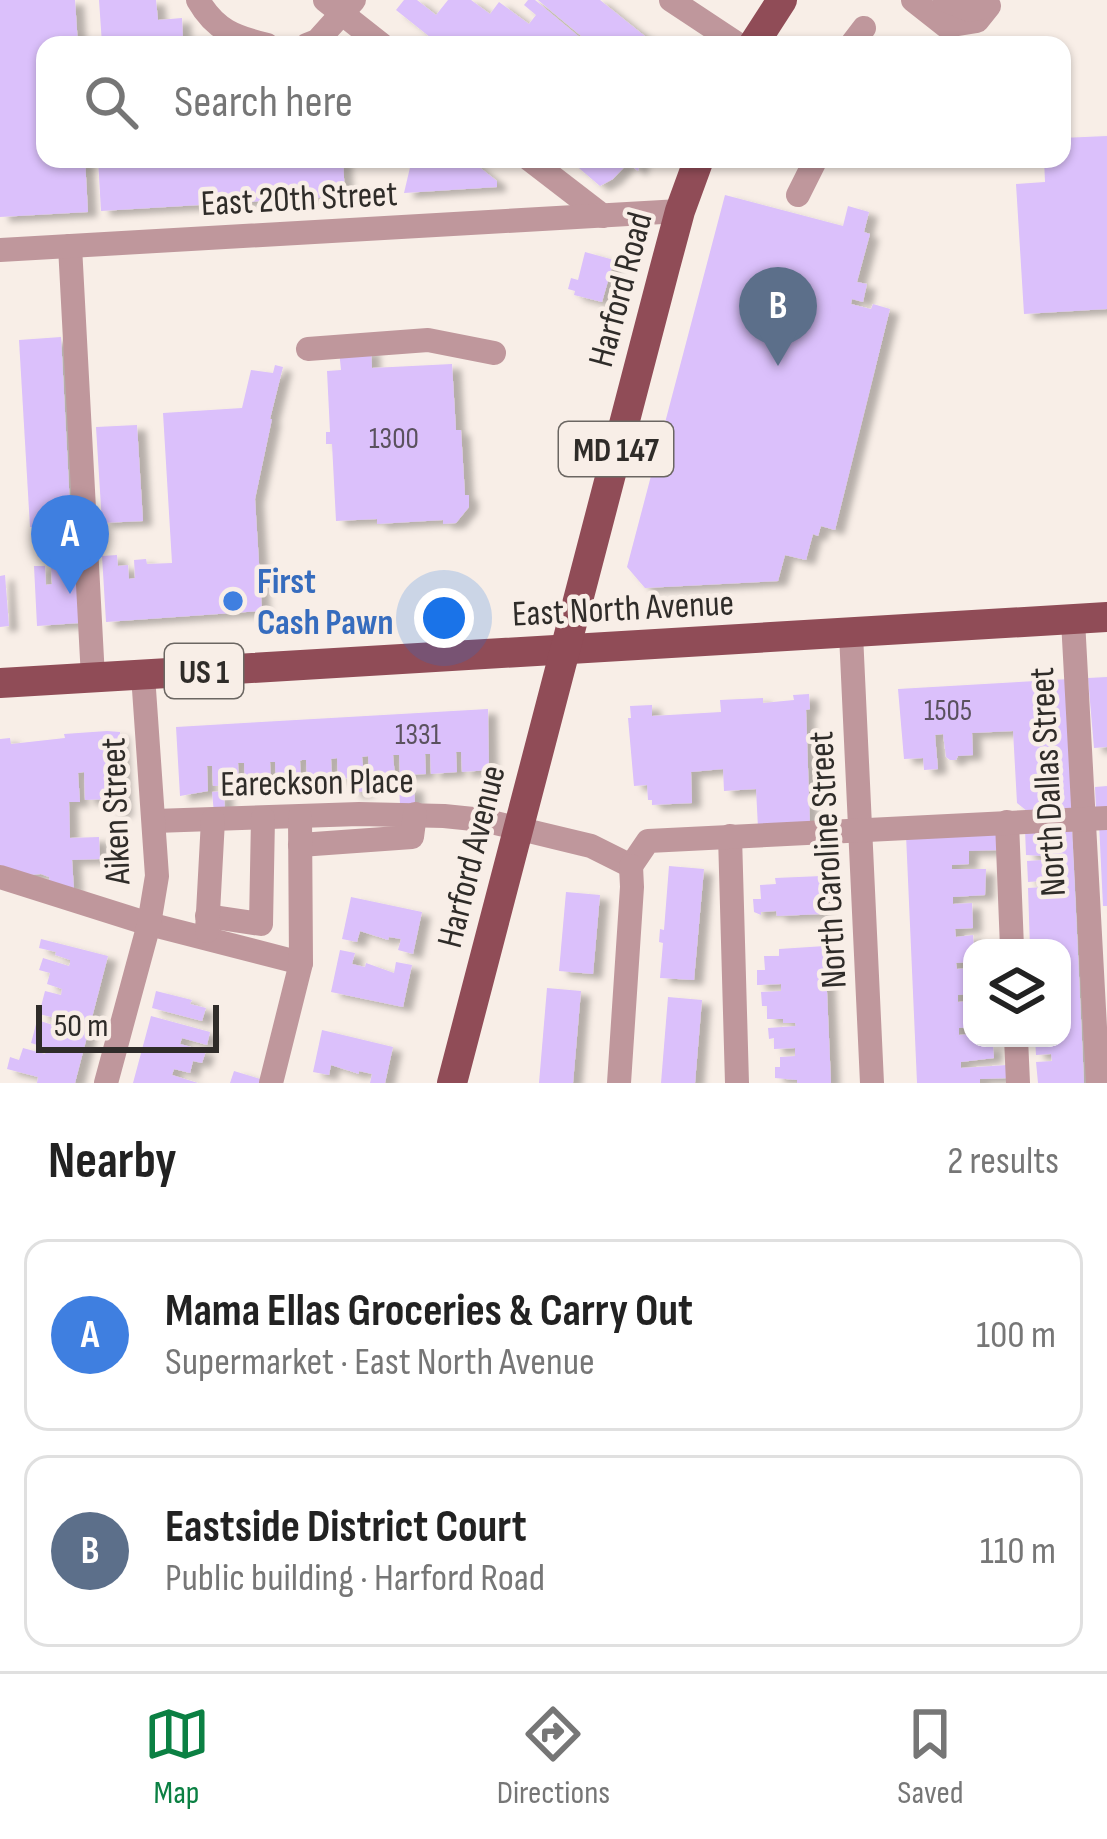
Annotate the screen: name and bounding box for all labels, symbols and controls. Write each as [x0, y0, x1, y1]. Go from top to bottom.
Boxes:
search box [36, 36, 1071, 168]
icon: search [78, 69, 144, 135]
text: Search here [174, 75, 353, 130]
street label: East 20th Street [200, 173, 399, 226]
street label: Harford Road [580, 208, 663, 372]
pin: B [739, 267, 817, 366]
house number: 1300 [369, 421, 419, 457]
road number: MD 147 [559, 422, 673, 476]
pin: A [31, 495, 109, 594]
place label: First Cash Pawn [257, 561, 393, 645]
street label: East North Avenue [511, 582, 735, 637]
marker: First Cash Pawn [220, 588, 246, 614]
your location [414, 588, 474, 648]
road number: US 1 [165, 644, 243, 698]
street label: North Dallas Street [1021, 666, 1076, 898]
house number: 1505 [924, 693, 972, 729]
house number: 1331 [395, 717, 442, 753]
street label: North Caroline Street [800, 730, 857, 989]
street label: Aiken Street [92, 737, 141, 886]
street label: Eareckson Place [220, 760, 414, 807]
street label: Harford Avenue [429, 761, 516, 952]
map controls [963, 939, 1071, 1047]
button: layers [963, 939, 1071, 1047]
scale bar [36, 999, 219, 1052]
text: 50 m [54, 1006, 108, 1046]
text: Nearby [48, 1131, 177, 1192]
text: 2 results [947, 1138, 1059, 1185]
text: Mama Ellas Groceries & Carry Out [165, 1284, 693, 1339]
text: A [81, 1312, 99, 1359]
text: 100 m [976, 1312, 1056, 1359]
text: Supermarket · East North Avenue [165, 1339, 595, 1386]
text: Eastside District Court [165, 1500, 527, 1555]
text: B [81, 1528, 99, 1575]
text: 110 m [980, 1528, 1056, 1575]
text: Public building · Harford Road [165, 1555, 545, 1602]
tab: Map [144, 1701, 210, 1813]
tab: Directions [497, 1701, 610, 1813]
tab: Saved [897, 1701, 963, 1813]

